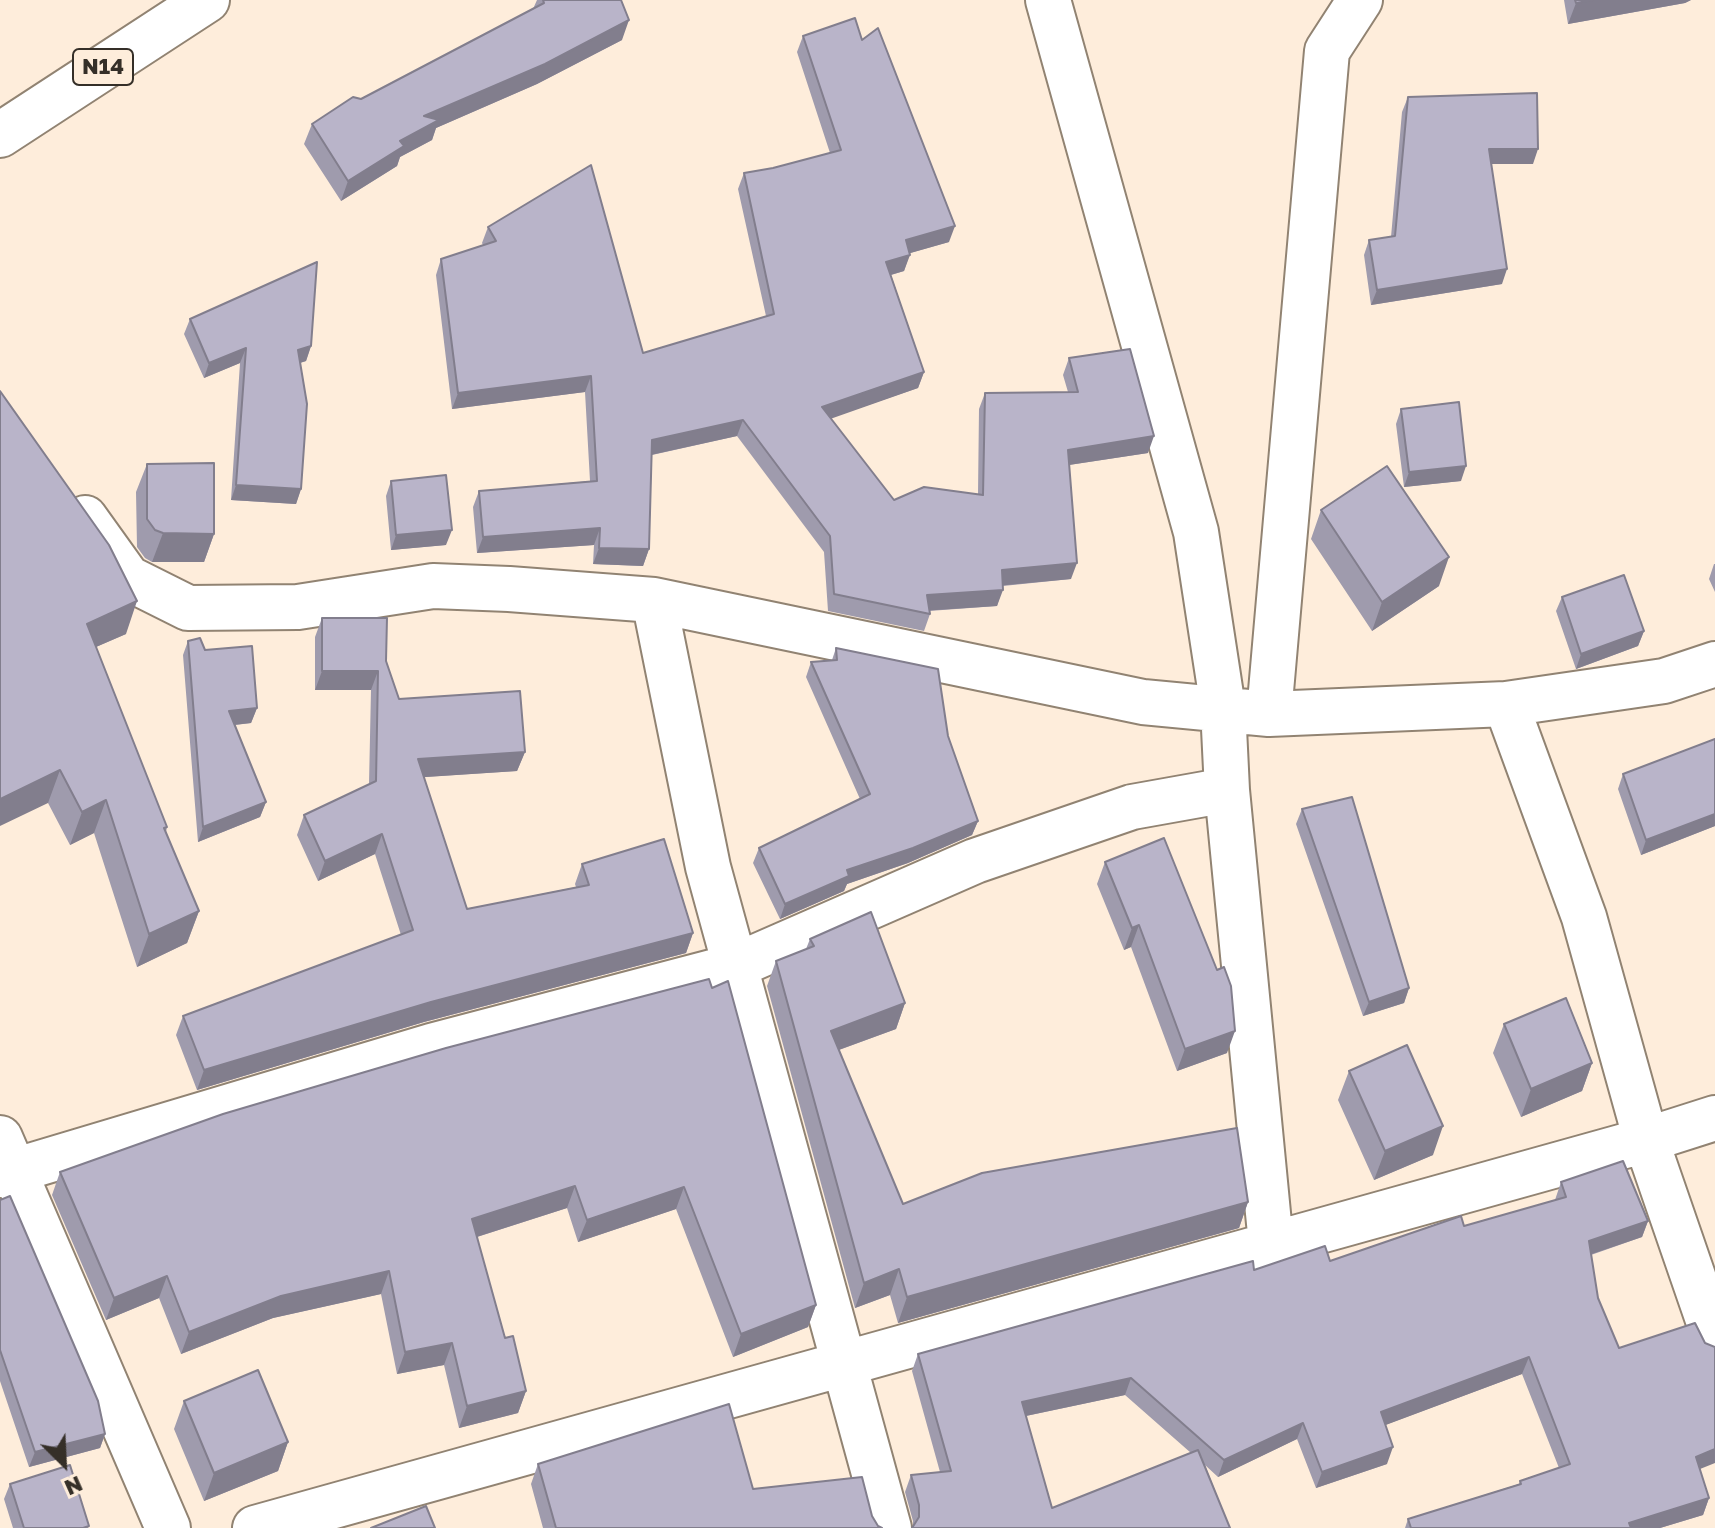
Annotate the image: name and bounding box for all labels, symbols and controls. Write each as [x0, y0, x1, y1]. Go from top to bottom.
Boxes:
road number: N14 [73, 49, 133, 85]
north arrow [24, 1424, 104, 1504]
text: N [61, 1471, 87, 1502]

